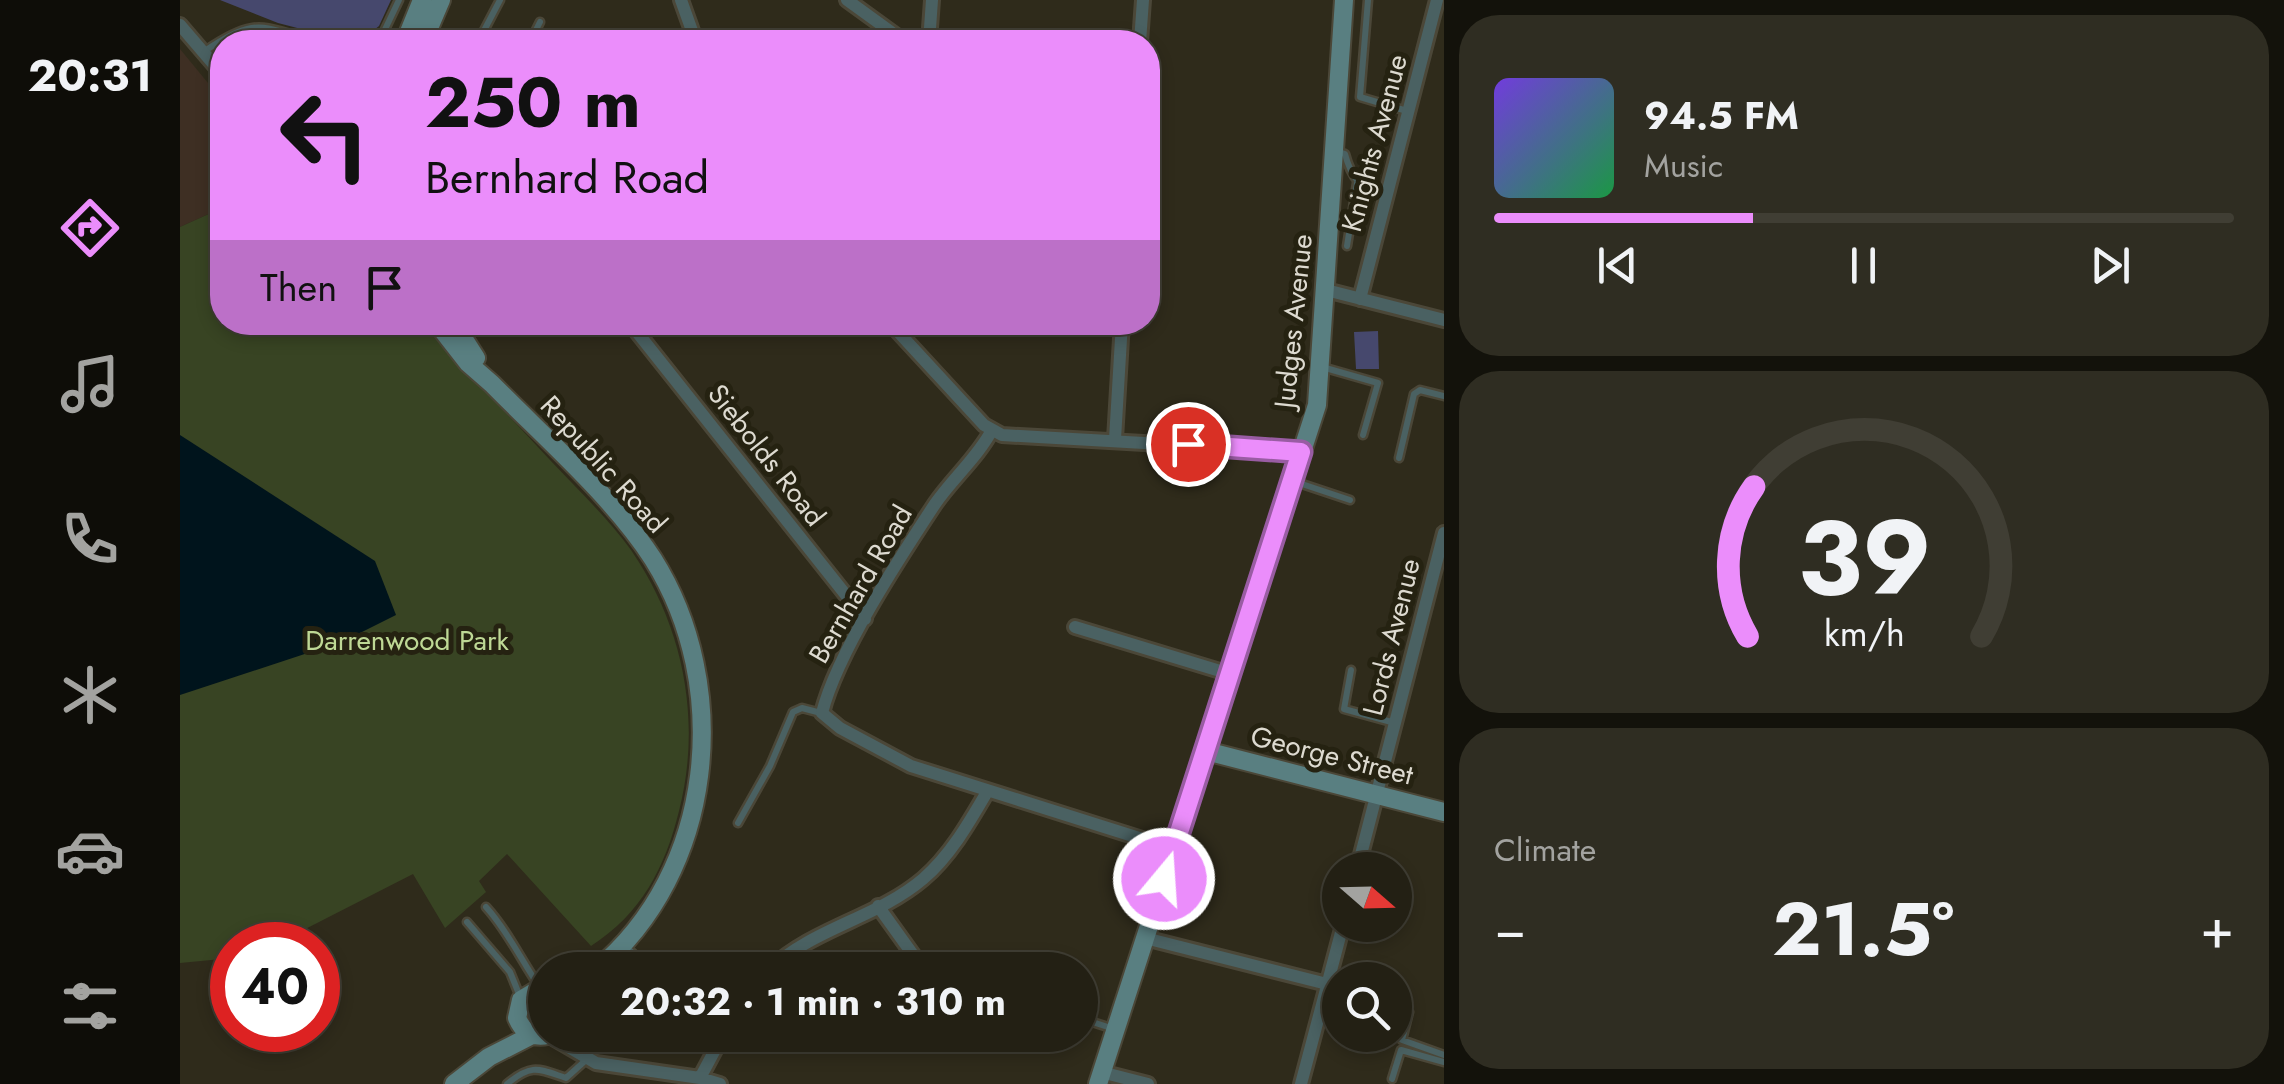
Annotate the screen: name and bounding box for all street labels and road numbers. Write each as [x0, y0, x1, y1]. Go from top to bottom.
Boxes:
street label: Knights Avenue [1331, 50, 1418, 236]
street label: Judges Avenue [1264, 232, 1323, 414]
street label: Siebolds Road [698, 375, 835, 535]
street label: Republic Road [531, 386, 677, 542]
street label: Bernhard Road [798, 497, 922, 671]
street label: Lords Avenue [1352, 554, 1431, 720]
street label: George Street [1246, 715, 1418, 796]

